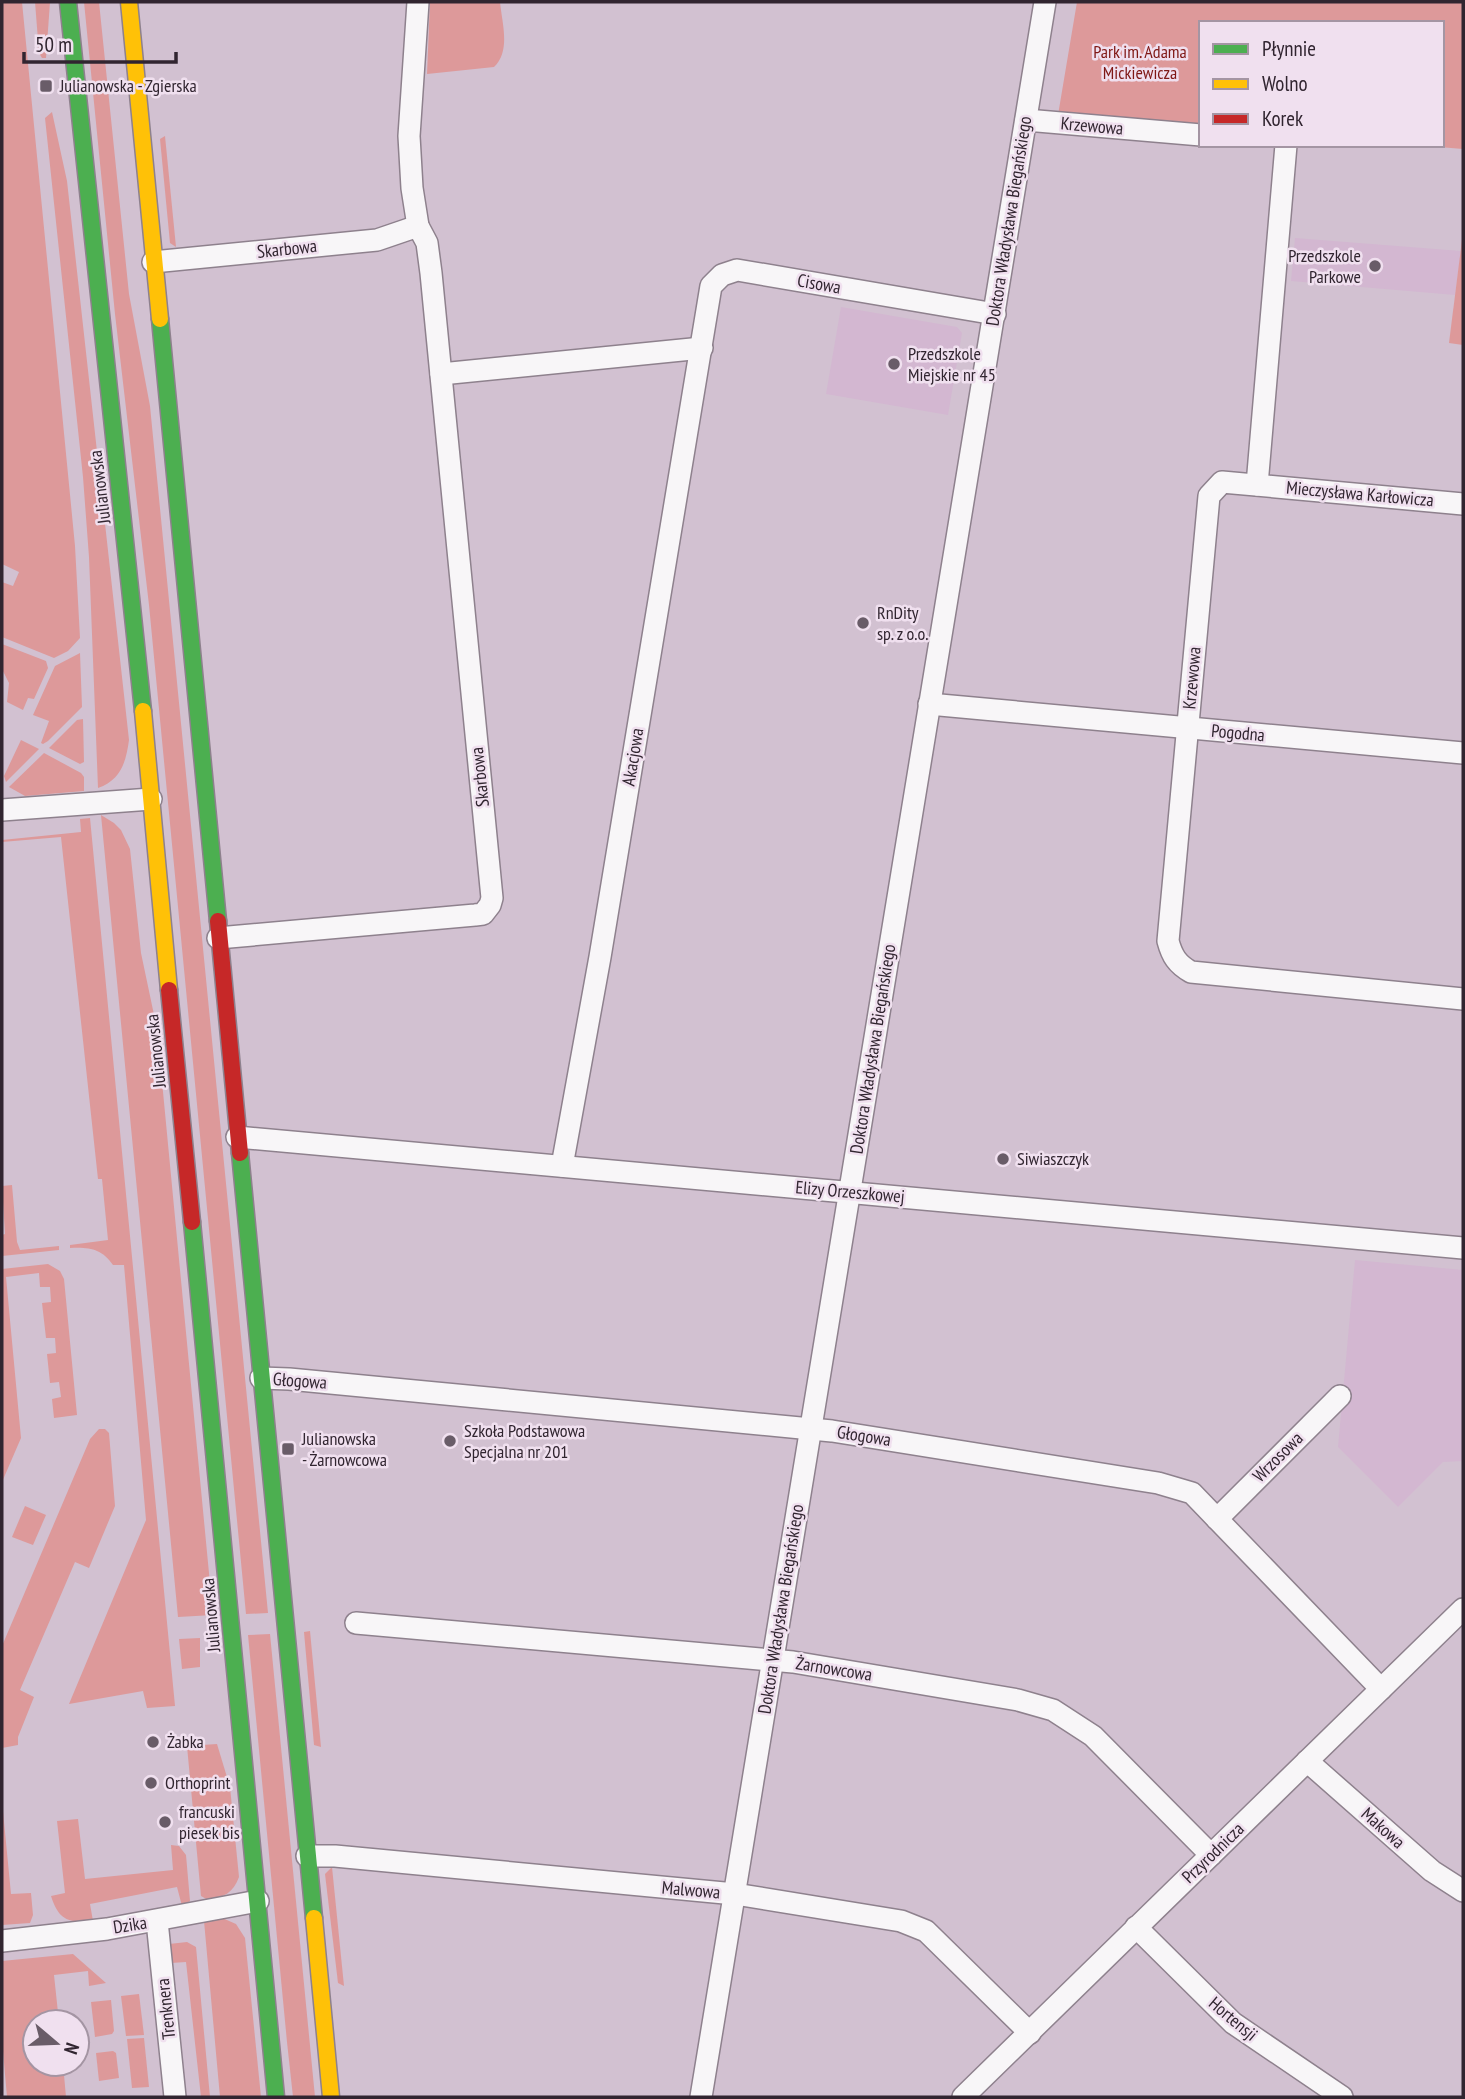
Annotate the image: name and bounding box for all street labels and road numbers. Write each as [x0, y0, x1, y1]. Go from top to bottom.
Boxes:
street label: Krzewowa [1060, 111, 1124, 140]
street label: Doktora Władysława Biegańskiego [981, 114, 1036, 327]
street label: Skarbowa [256, 234, 318, 263]
street label: Cisowa [796, 268, 843, 299]
street label: Julianowska [84, 449, 116, 526]
street label: Mieczysława Karłowicza [1285, 476, 1435, 511]
street label: Krzewowa [1177, 646, 1206, 710]
street label: Pogodna [1210, 719, 1266, 746]
street label: Akacjowa [617, 726, 648, 788]
street label: Skarbowa [465, 746, 494, 808]
street label: Doktora Władysława Biegańskiego [845, 942, 900, 1155]
street label: Julianowska [140, 1013, 171, 1090]
street label: Elizy Orzeszkowej [794, 1175, 906, 1208]
street label: Głogowa [272, 1367, 328, 1394]
street label: Głogowa [836, 1420, 893, 1451]
street label: Wrzosowa [1248, 1427, 1308, 1487]
street label: Doktora Władysława Biegańskiego [753, 1502, 808, 1715]
street label: Julianowska [196, 1577, 225, 1654]
street label: Żarnowcowa [794, 1651, 874, 1686]
street label: Makowa [1357, 1802, 1410, 1853]
street label: Przyrodnicza [1177, 1817, 1249, 1888]
street label: Malwowa [661, 1875, 721, 1904]
street label: Dzika [111, 1911, 148, 1939]
street label: Trenknera [151, 1977, 180, 2041]
street label: Hortensji [1204, 1992, 1262, 2046]

